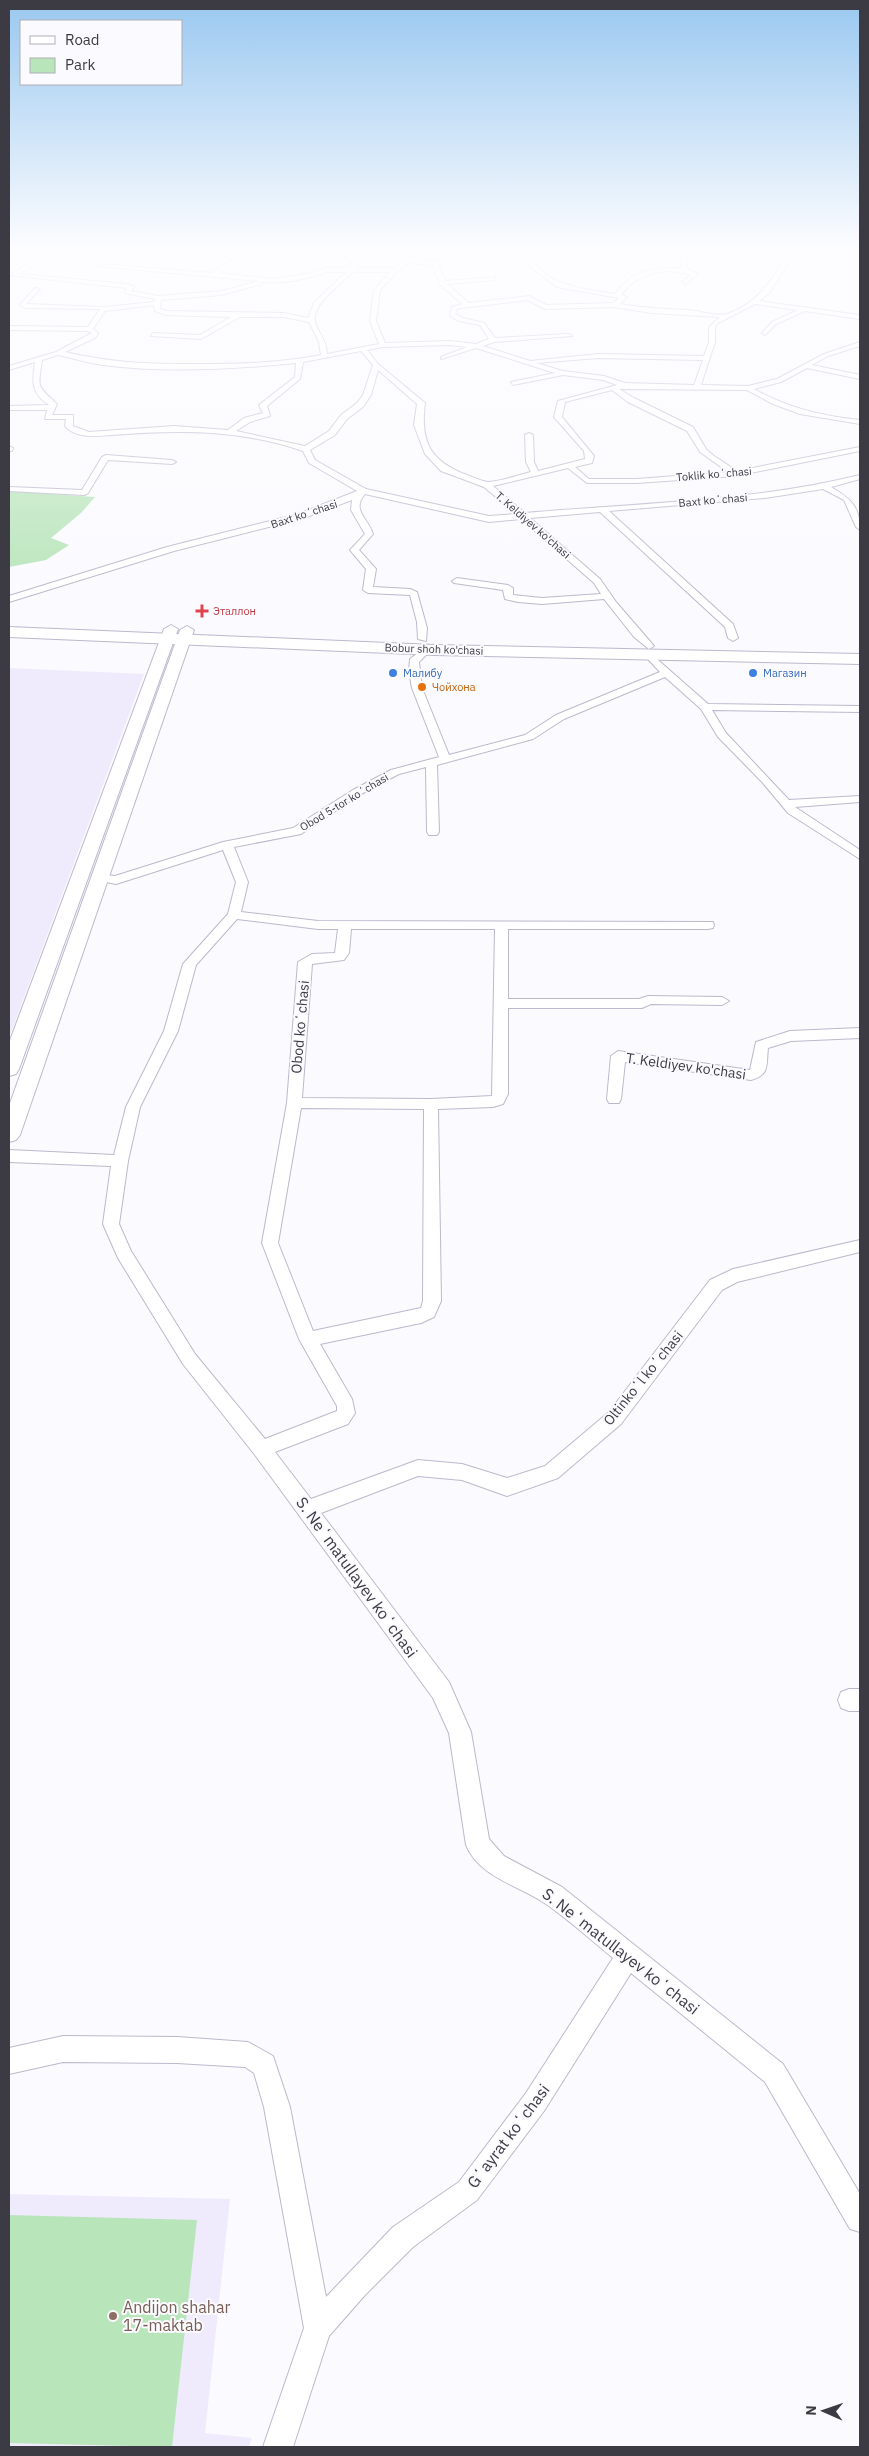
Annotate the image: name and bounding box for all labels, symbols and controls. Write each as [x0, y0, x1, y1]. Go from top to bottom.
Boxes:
legend [20, 20, 182, 85]
text: Road [65, 30, 100, 49]
text: Park [65, 55, 95, 74]
street label: Toklik koʻchasi [676, 464, 752, 484]
street label: T. Keldiyev ko'chasi [493, 489, 573, 561]
street label: Baxt koʻchasi [678, 490, 748, 510]
street label: Baxt koʻchasi [269, 497, 339, 531]
marker: Эталлон [195, 604, 209, 618]
place label: Эталлон [213, 604, 256, 618]
street label: Bobur shoh ko'chasi [384, 640, 484, 658]
place label: Малибу [403, 666, 443, 680]
place label: Магазин [763, 666, 807, 680]
marker: Малибу [387, 667, 399, 679]
marker: Магазин [747, 667, 759, 679]
place label: Чойхона [432, 680, 476, 694]
marker: Чойхона [416, 681, 428, 693]
street label: Obod 5-tor koʻchasi [297, 770, 391, 834]
street label: Obod koʻchasi [287, 980, 313, 1074]
street label: T. Keldiyev ko'chasi [625, 1049, 747, 1083]
street label: Oltinkoʻl koʻchasi [599, 1327, 687, 1429]
street label: S. Neʻmatullayev koʻchasi [292, 1493, 422, 1661]
street label: S. Neʻmatullayev koʻchasi [538, 1883, 704, 2019]
street label: Gʻayrat koʻchasi [462, 2080, 554, 2192]
place label: Andijon shahar 17-maktab [123, 2297, 231, 2335]
marker: Andijon shahar 17-maktab [107, 2310, 119, 2322]
north arrow [799, 2386, 849, 2436]
text: N [802, 2405, 820, 2416]

